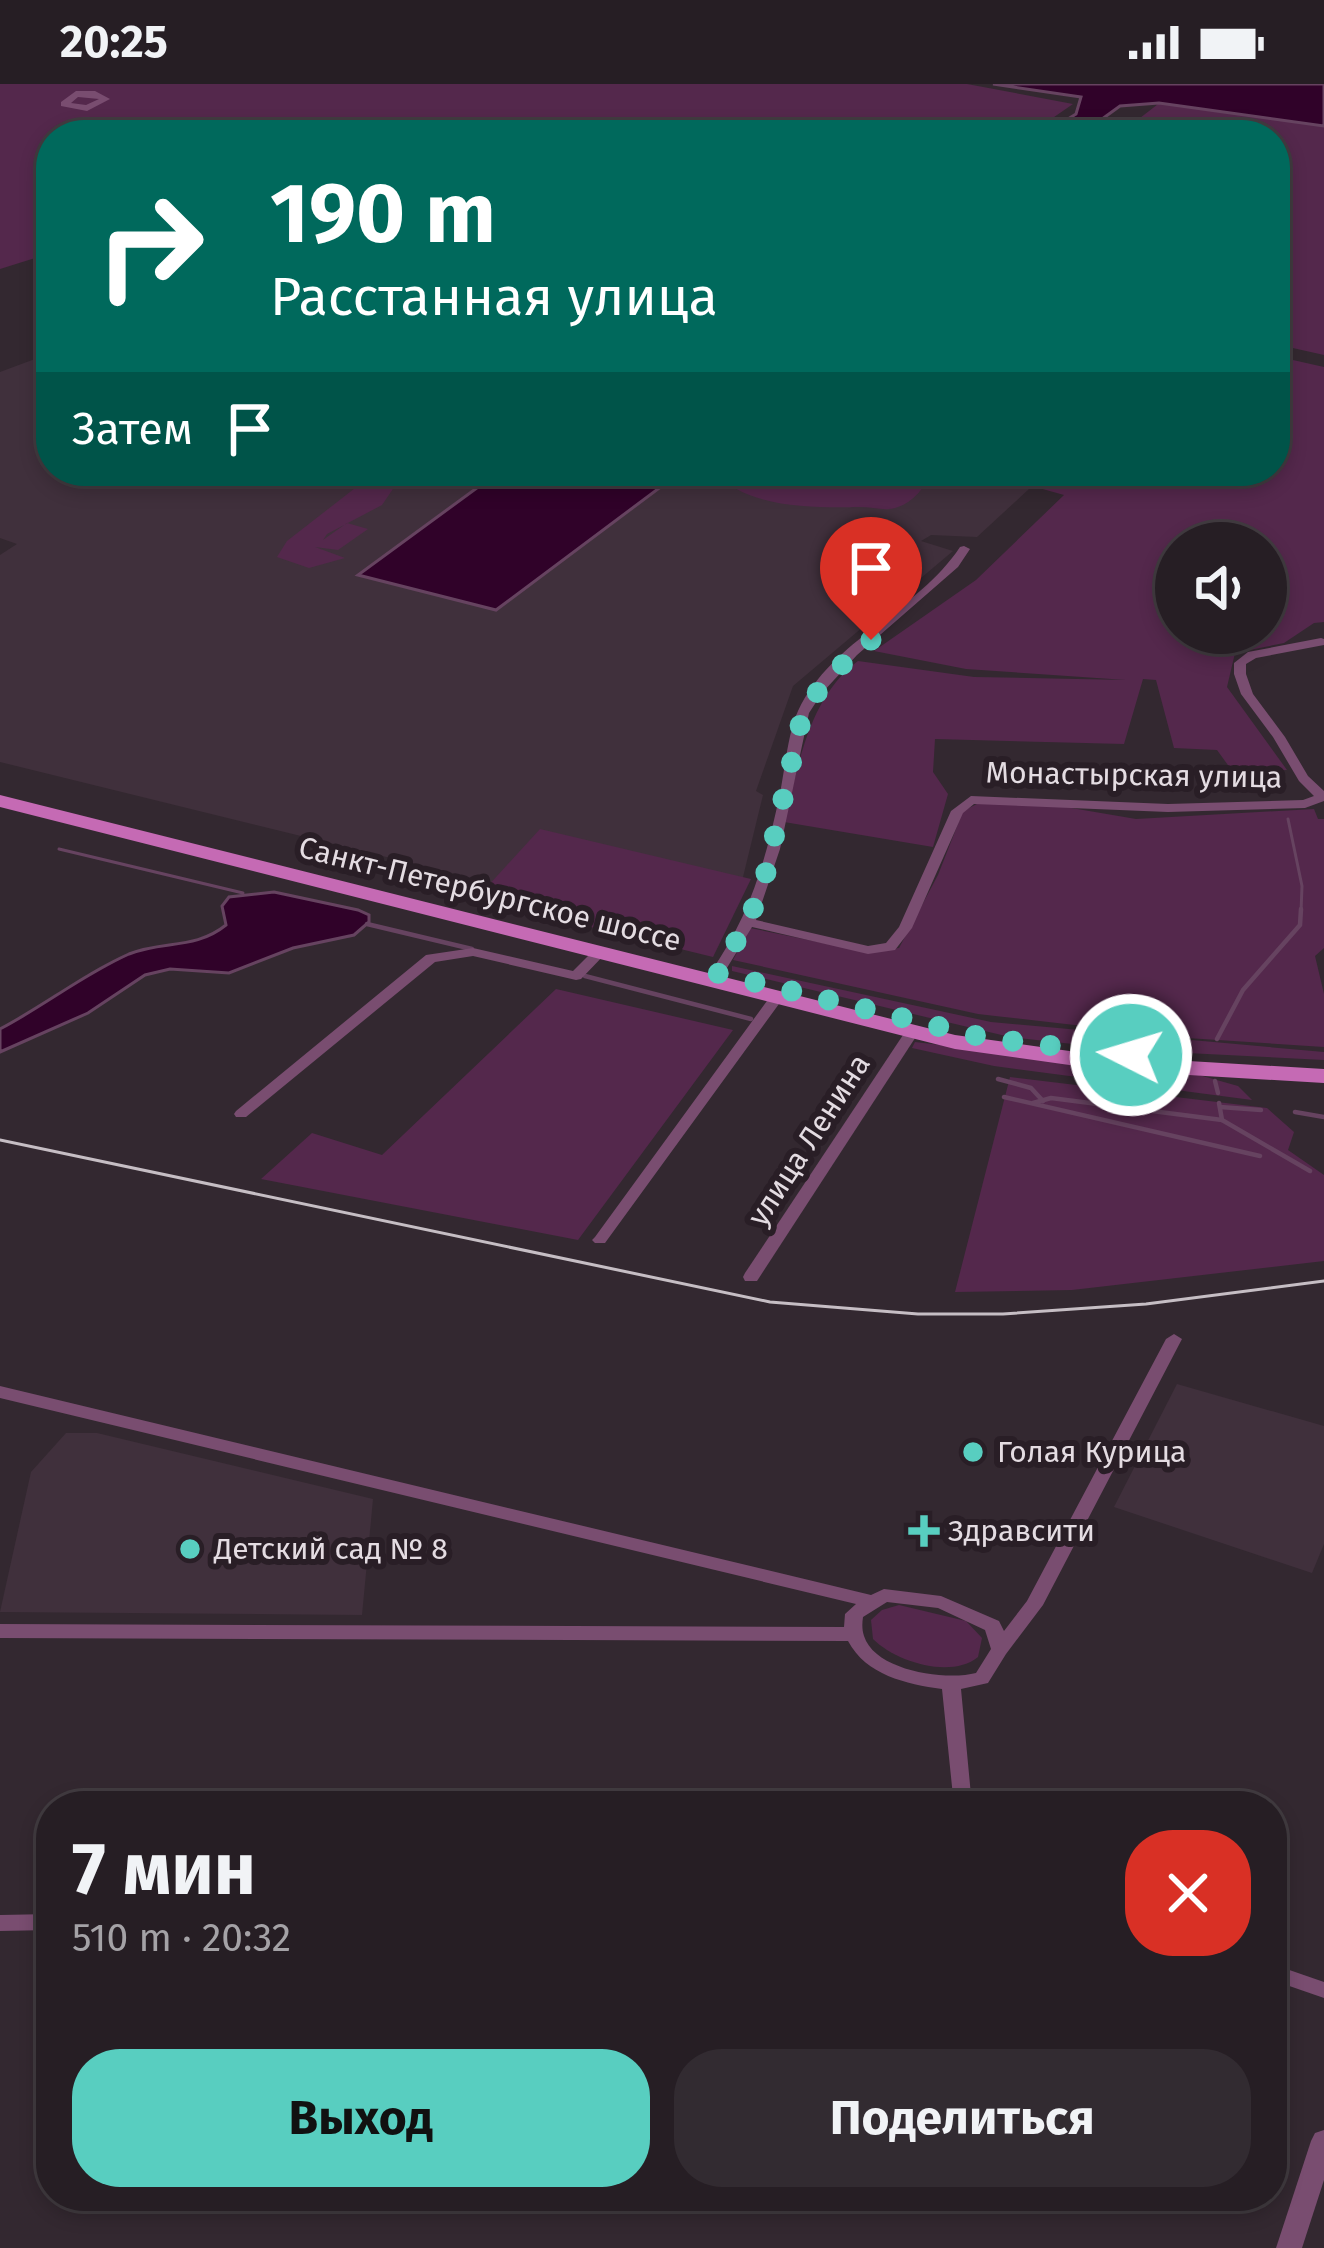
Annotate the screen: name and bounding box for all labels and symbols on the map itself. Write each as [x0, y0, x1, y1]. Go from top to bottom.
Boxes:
pin [820, 517, 922, 640]
street label: Монастырская улица [985, 754, 1283, 796]
street label: Санкт-Петербургское шоссе [295, 829, 685, 959]
position arrow [1068, 992, 1194, 1118]
street label: улица Ленина [740, 1047, 878, 1233]
place label: Голая Курица [997, 1434, 1186, 1470]
marker: Голая Курица [960, 1439, 986, 1465]
place label: Здравсити [948, 1513, 1095, 1549]
marker: Здравсити [911, 1518, 937, 1544]
place label: Детский сад № 8 [213, 1531, 448, 1567]
marker: Детский сад № 8 [177, 1536, 203, 1562]

